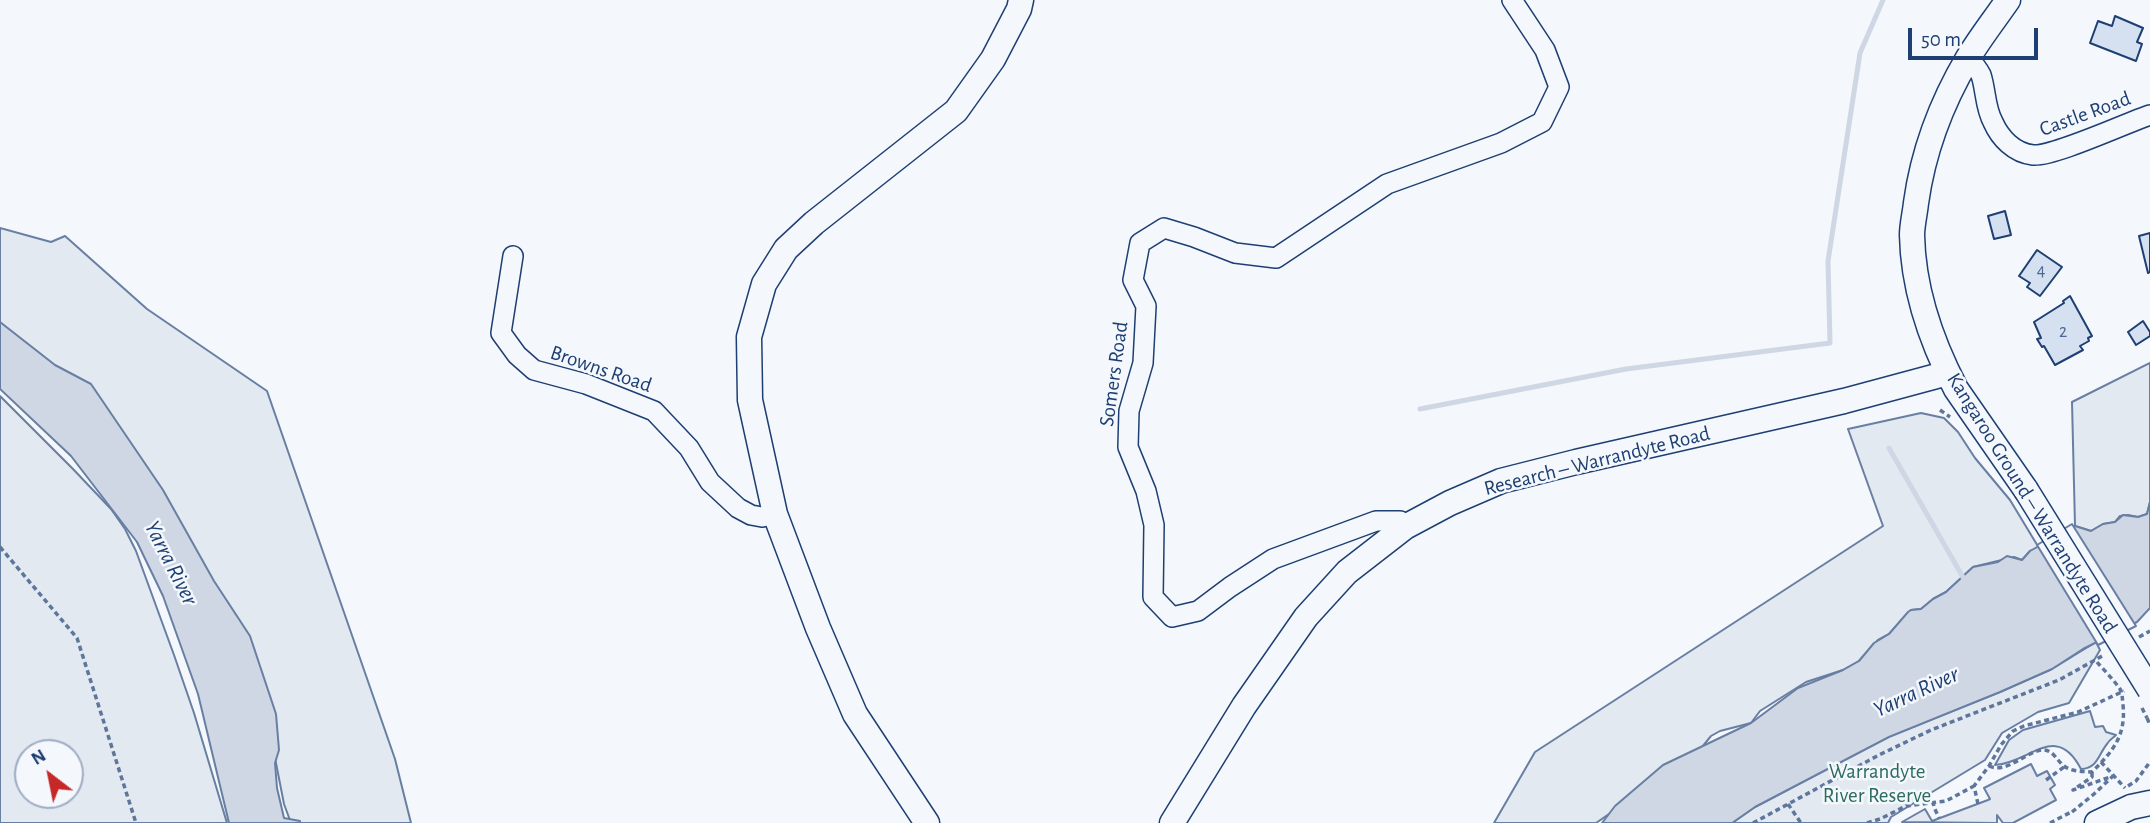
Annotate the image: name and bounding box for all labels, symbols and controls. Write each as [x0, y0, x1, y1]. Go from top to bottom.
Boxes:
scale bar [1912, 14, 2042, 58]
text: 50 m [1921, 29, 1961, 50]
street label: Castle Road [2036, 86, 2134, 142]
house number: 4 [2037, 260, 2045, 282]
street label: Somers Road [1094, 320, 1134, 428]
house number: 2 [2059, 321, 2067, 343]
street label: Browns Road [547, 340, 655, 398]
street label: Kangaroo Ground – Warrandyte Road [1941, 368, 2123, 638]
street label: Research – Warrandyte Road [1481, 421, 1713, 501]
water label: Yarra River [138, 516, 204, 610]
water label: Yarra River [1869, 660, 1963, 724]
north arrow [14, 739, 84, 809]
text: N [28, 746, 49, 769]
park label: Warrandyte River Reserve [1823, 759, 1931, 809]

